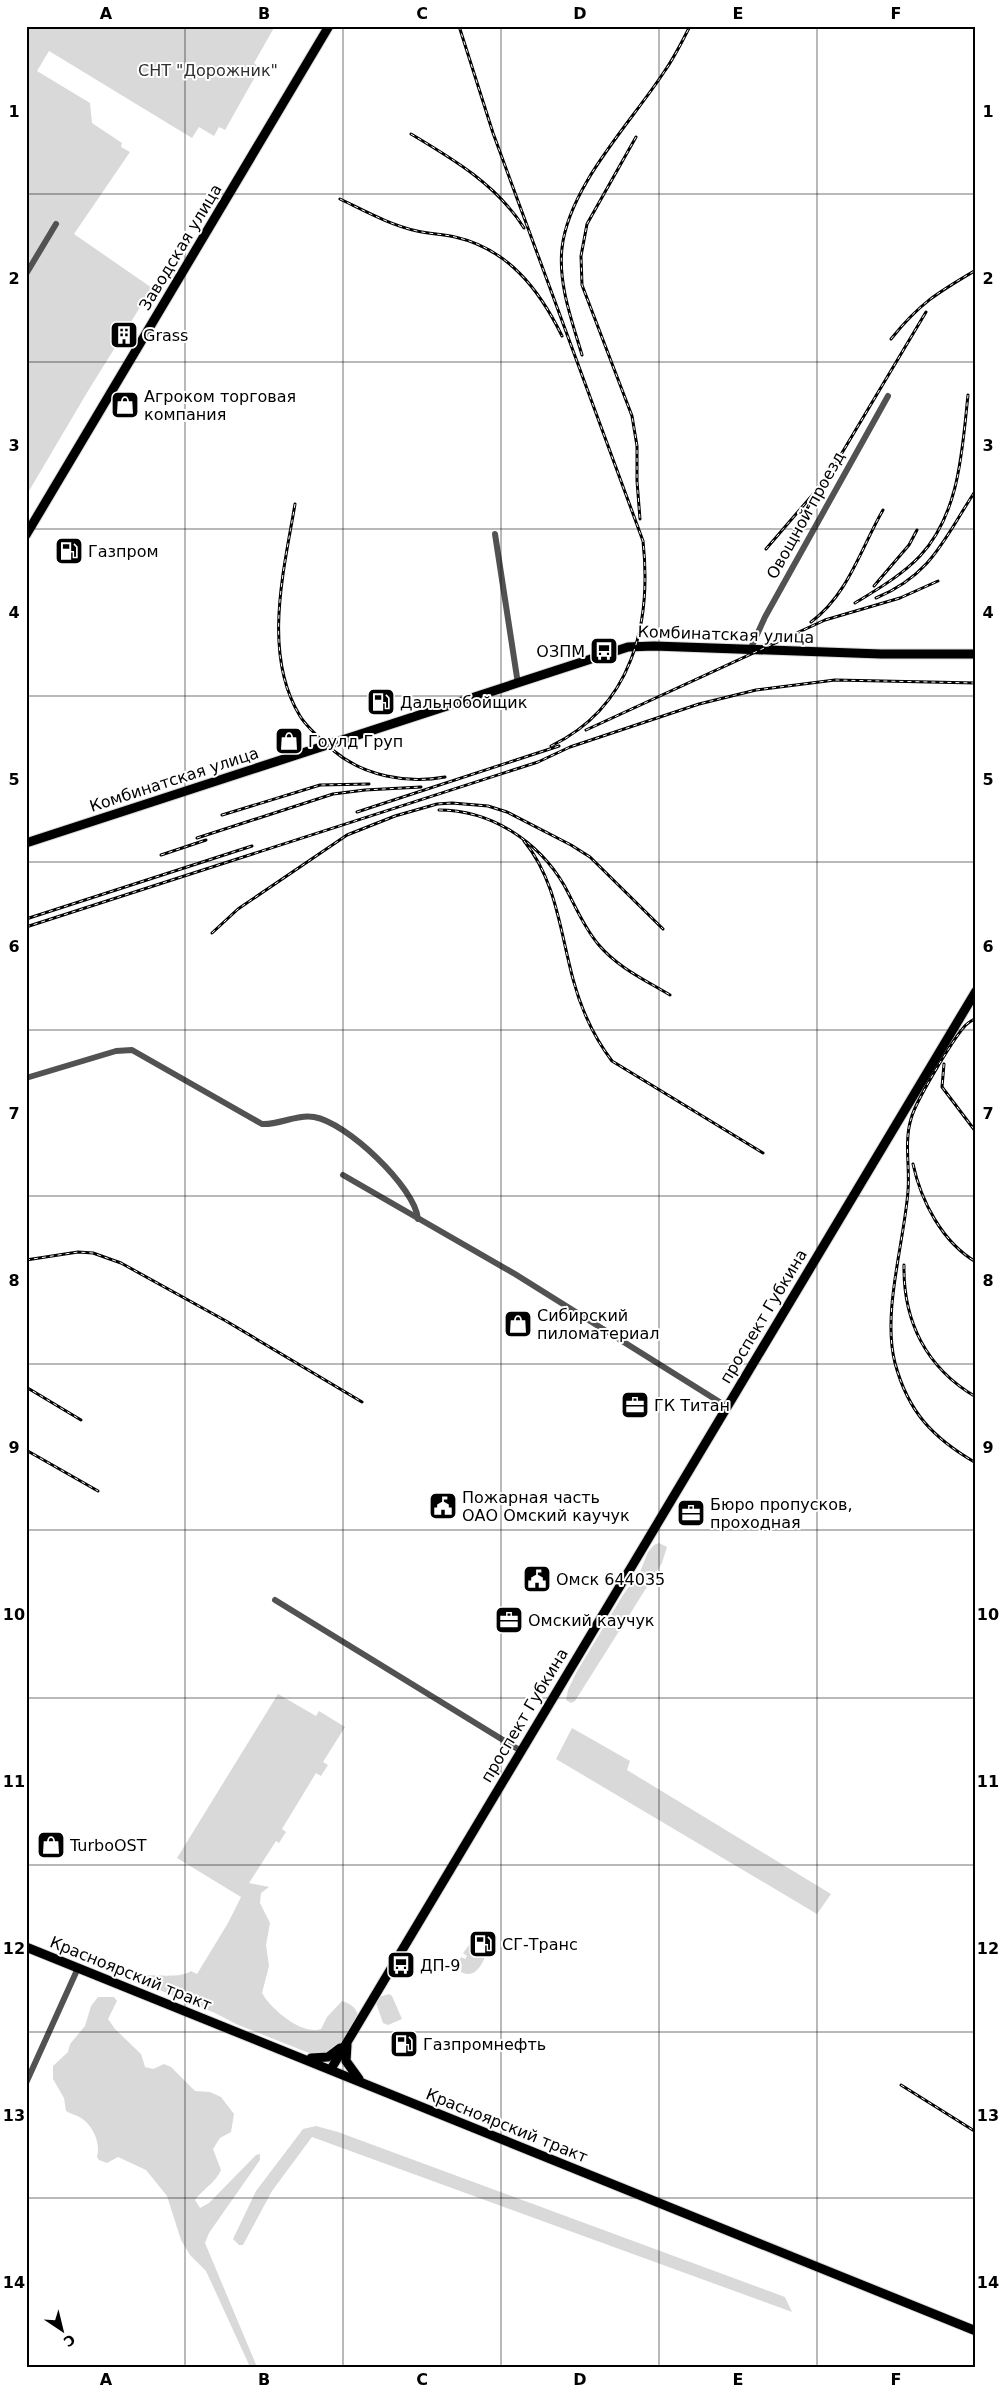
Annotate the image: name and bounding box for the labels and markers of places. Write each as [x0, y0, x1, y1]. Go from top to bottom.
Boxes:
building icon: Grass [109, 320, 139, 350]
place label: Grass [143, 326, 188, 345]
place label: Агроком торговая компания [144, 387, 296, 424]
shop icon: Агроком торговая компания [110, 390, 140, 420]
fuel station icon: Газпром [54, 536, 84, 566]
place label: Газпром [88, 542, 159, 561]
bus stop icon: ОЗПМ [589, 636, 619, 666]
place label: ОЗПМ [536, 642, 585, 661]
fuel station icon: Дальнобойщик [366, 687, 396, 717]
place label: Дальнобойщик [400, 693, 528, 712]
shop icon: Гоулд Груп [274, 726, 304, 756]
place label: Гоулд Груп [308, 732, 403, 751]
place label: Сибирский пиломатериал [537, 1306, 660, 1343]
shop icon: Сибирский пиломатериал [503, 1309, 533, 1339]
office icon: ГК Титан [620, 1390, 650, 1420]
place label: ГК Титан [654, 1396, 730, 1415]
place label: Пожарная часть ОАО Омский каучук [462, 1488, 630, 1525]
public building icon: Пожарная часть ОАО Омский каучук [428, 1491, 458, 1521]
place label: Бюро пропусков, проходная [710, 1495, 853, 1532]
office icon: Бюро пропусков, проходная [676, 1498, 706, 1528]
public building icon: Омск 644035 [522, 1564, 552, 1594]
place label: Омск 644035 [556, 1570, 665, 1589]
office icon: Омский каучук [494, 1605, 524, 1635]
place label: Омский каучук [528, 1611, 655, 1630]
shop icon: TurboOST [36, 1830, 66, 1860]
place label: TurboOST [69, 1836, 147, 1855]
fuel station icon: СГ-Транс [468, 1929, 498, 1959]
place label: СГ-Транс [502, 1935, 578, 1954]
bus stop icon: ДП-9 [386, 1950, 416, 1980]
place label: ДП-9 [420, 1956, 460, 1975]
fuel station icon: Газпромнефть [389, 2029, 419, 2059]
place label: Газпромнефть [423, 2035, 546, 2054]

